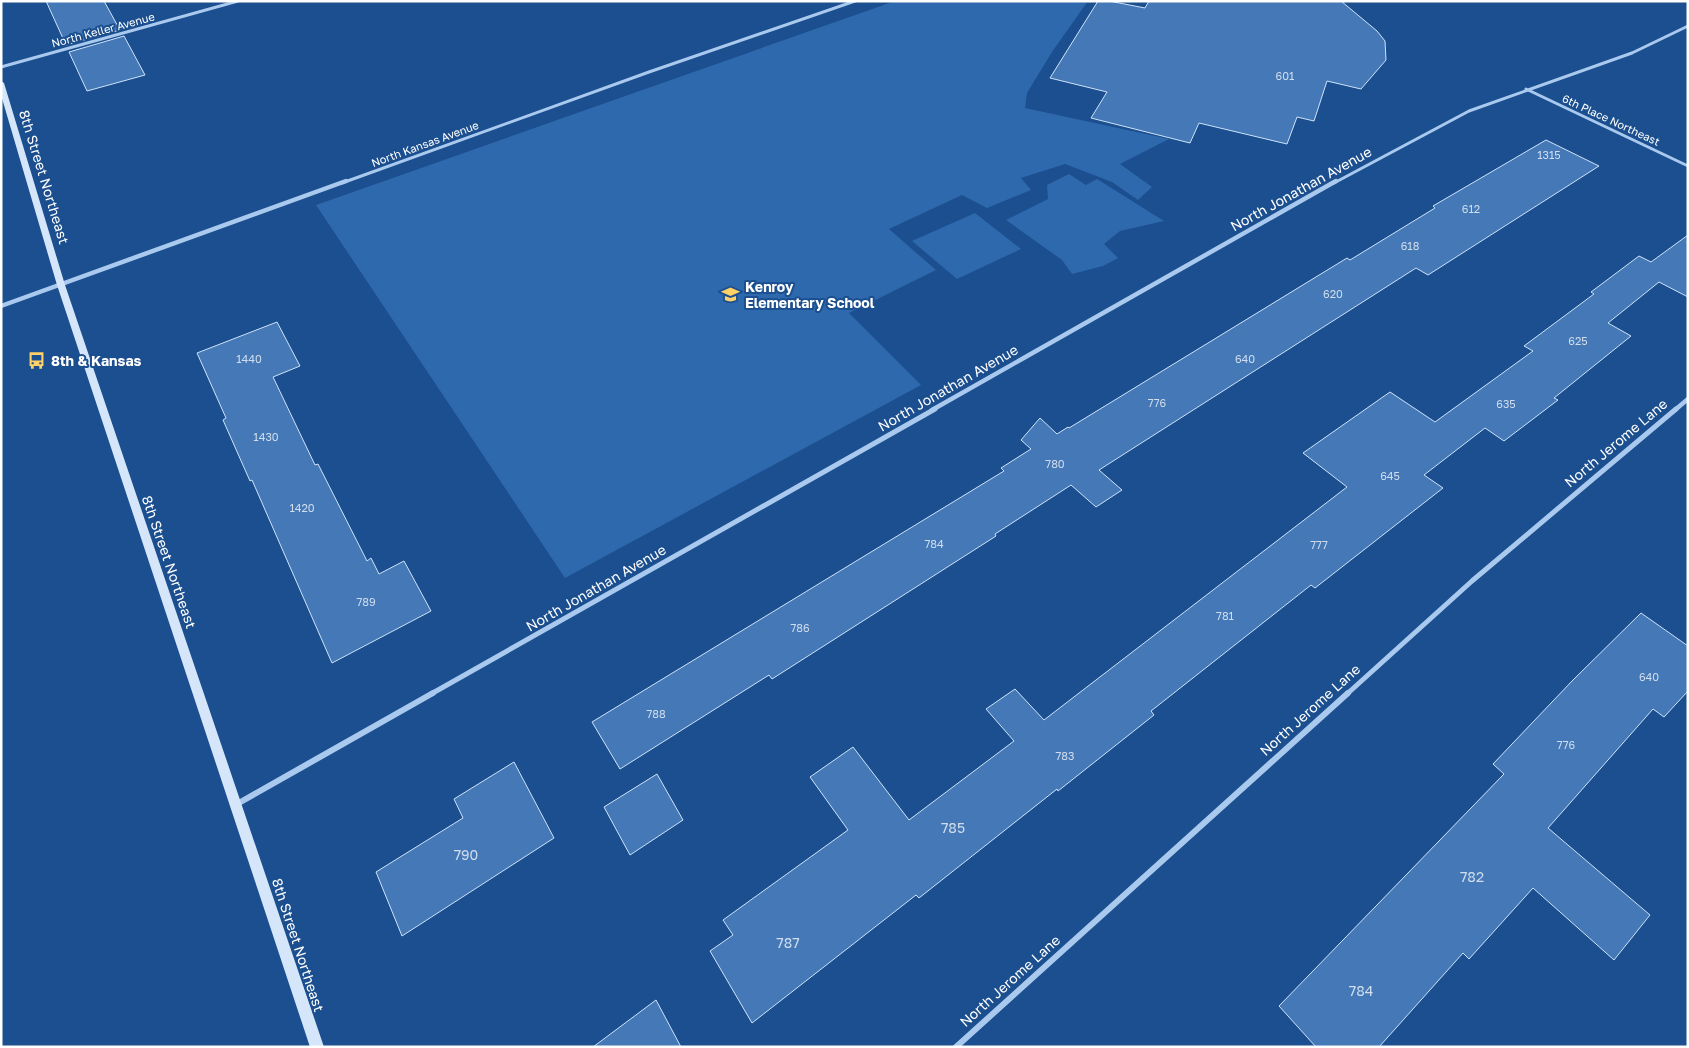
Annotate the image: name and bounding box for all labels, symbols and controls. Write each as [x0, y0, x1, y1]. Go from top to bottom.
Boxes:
street label: North Keller Avenue [50, 9, 156, 50]
house number: 601 [1276, 69, 1294, 82]
street label: 6th Place Northeast [1560, 91, 1662, 148]
street label: 8th Street Northeast [16, 108, 73, 246]
street label: North Kansas Avenue [369, 118, 480, 169]
street label: North Jonathan Avenue [1227, 143, 1374, 234]
house number: 1315 [1537, 148, 1561, 161]
house number: 612 [1462, 202, 1480, 215]
house number: 618 [1401, 239, 1420, 252]
place label: Kenroy Elementary School [745, 278, 875, 311]
school or university icon: Kenroy Elementary School [721, 285, 741, 305]
house number: 620 [1323, 287, 1343, 300]
house number: 625 [1568, 334, 1588, 347]
street label: North Jonathan Avenue [875, 341, 1021, 435]
bus stop icon: 8th & Kansas [27, 351, 47, 371]
place label: 8th & Kansas [51, 352, 142, 369]
house number: 1440 [236, 352, 262, 365]
house number: 640 [1235, 352, 1255, 365]
street label: North Jerome Lane [1561, 395, 1671, 491]
house number: 776 [1148, 396, 1166, 409]
house number: 635 [1496, 397, 1516, 410]
house number: 1430 [253, 430, 279, 443]
house number: 780 [1045, 457, 1065, 470]
house number: 645 [1380, 469, 1400, 482]
street label: 8th Street Northeast [139, 493, 200, 630]
house number: 1420 [289, 501, 315, 514]
house number: 784 [924, 537, 944, 550]
house number: 777 [1310, 538, 1328, 551]
street label: North Jonathan Avenue [523, 541, 669, 635]
house number: 789 [356, 595, 376, 608]
house number: 781 [1216, 609, 1234, 622]
house number: 786 [790, 621, 810, 634]
street label: North Jerome Lane [1256, 660, 1363, 759]
house number: 640 [1639, 670, 1659, 683]
house number: 788 [646, 707, 666, 720]
house number: 776 [1557, 738, 1575, 751]
house number: 783 [1056, 749, 1074, 762]
house number: 785 [941, 819, 965, 836]
house number: 790 [454, 846, 478, 863]
house number: 782 [1460, 868, 1484, 885]
street label: 8th Street Northeast [269, 876, 328, 1014]
street label: North Jerome Lane [956, 931, 1063, 1030]
house number: 787 [776, 934, 800, 951]
house number: 784 [1349, 982, 1373, 999]

